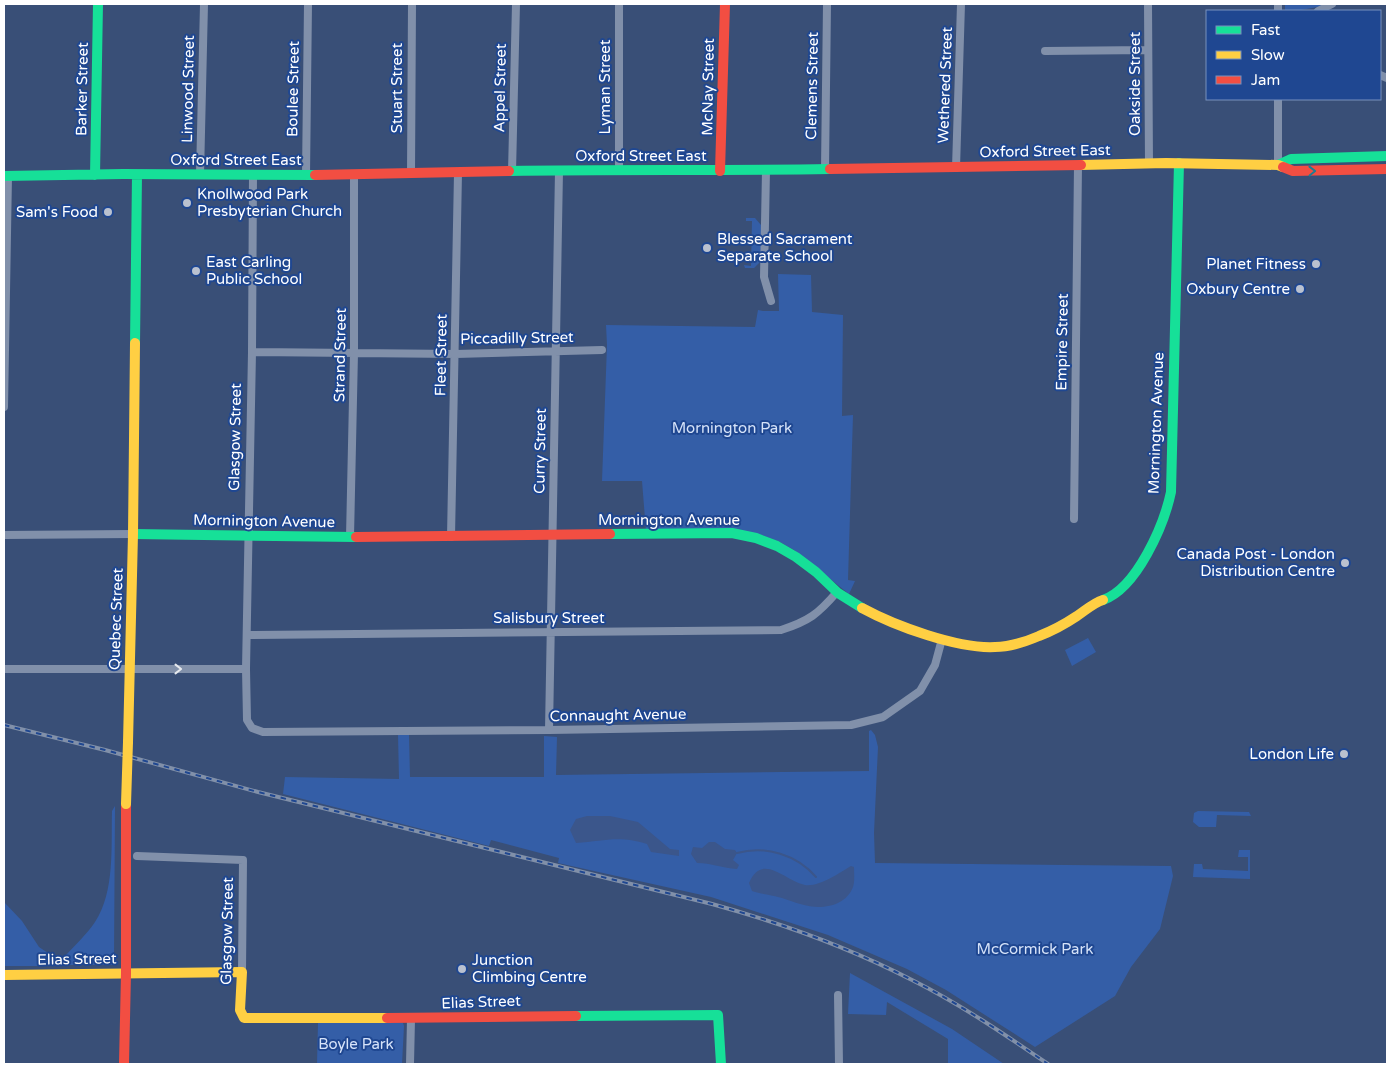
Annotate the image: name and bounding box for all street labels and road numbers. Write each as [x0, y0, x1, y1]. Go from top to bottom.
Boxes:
street label: Wethered Street [934, 26, 956, 144]
street label: Clemens Street [802, 32, 822, 140]
street label: Oakside Street [1126, 32, 1144, 136]
street label: Linwood Street [178, 35, 198, 143]
street label: McNay Street [698, 38, 718, 136]
street label: Lyman Street [596, 39, 614, 134]
street label: Boulee Street [283, 41, 303, 137]
street label: Barker Street [72, 42, 92, 136]
street label: Stuart Street [388, 43, 406, 133]
street label: Appel Street [490, 43, 510, 133]
street label: Oxford Street East [979, 141, 1111, 161]
street label: Oxford Street East [575, 147, 707, 165]
street label: Oxford Street East [170, 151, 302, 169]
street label: Empire Street [1052, 293, 1072, 391]
street label: Strand Street [330, 307, 350, 402]
street label: Fleet Street [431, 313, 451, 396]
street label: Piccadilly Street [460, 328, 574, 348]
street label: Mornington Avenue [1145, 352, 1167, 494]
street label: Glasgow Street [225, 383, 245, 491]
street label: Curry Street [530, 408, 550, 494]
street label: Mornington Avenue [193, 511, 335, 531]
street label: Mornington Avenue [598, 511, 740, 529]
street label: Quebec Street [105, 567, 127, 670]
street label: Salisbury Street [493, 609, 605, 627]
street label: Connaught Avenue [549, 705, 687, 725]
street label: Glasgow Street [217, 877, 237, 985]
street label: Elias Street [37, 949, 117, 969]
street label: Elias Street [441, 992, 521, 1012]

